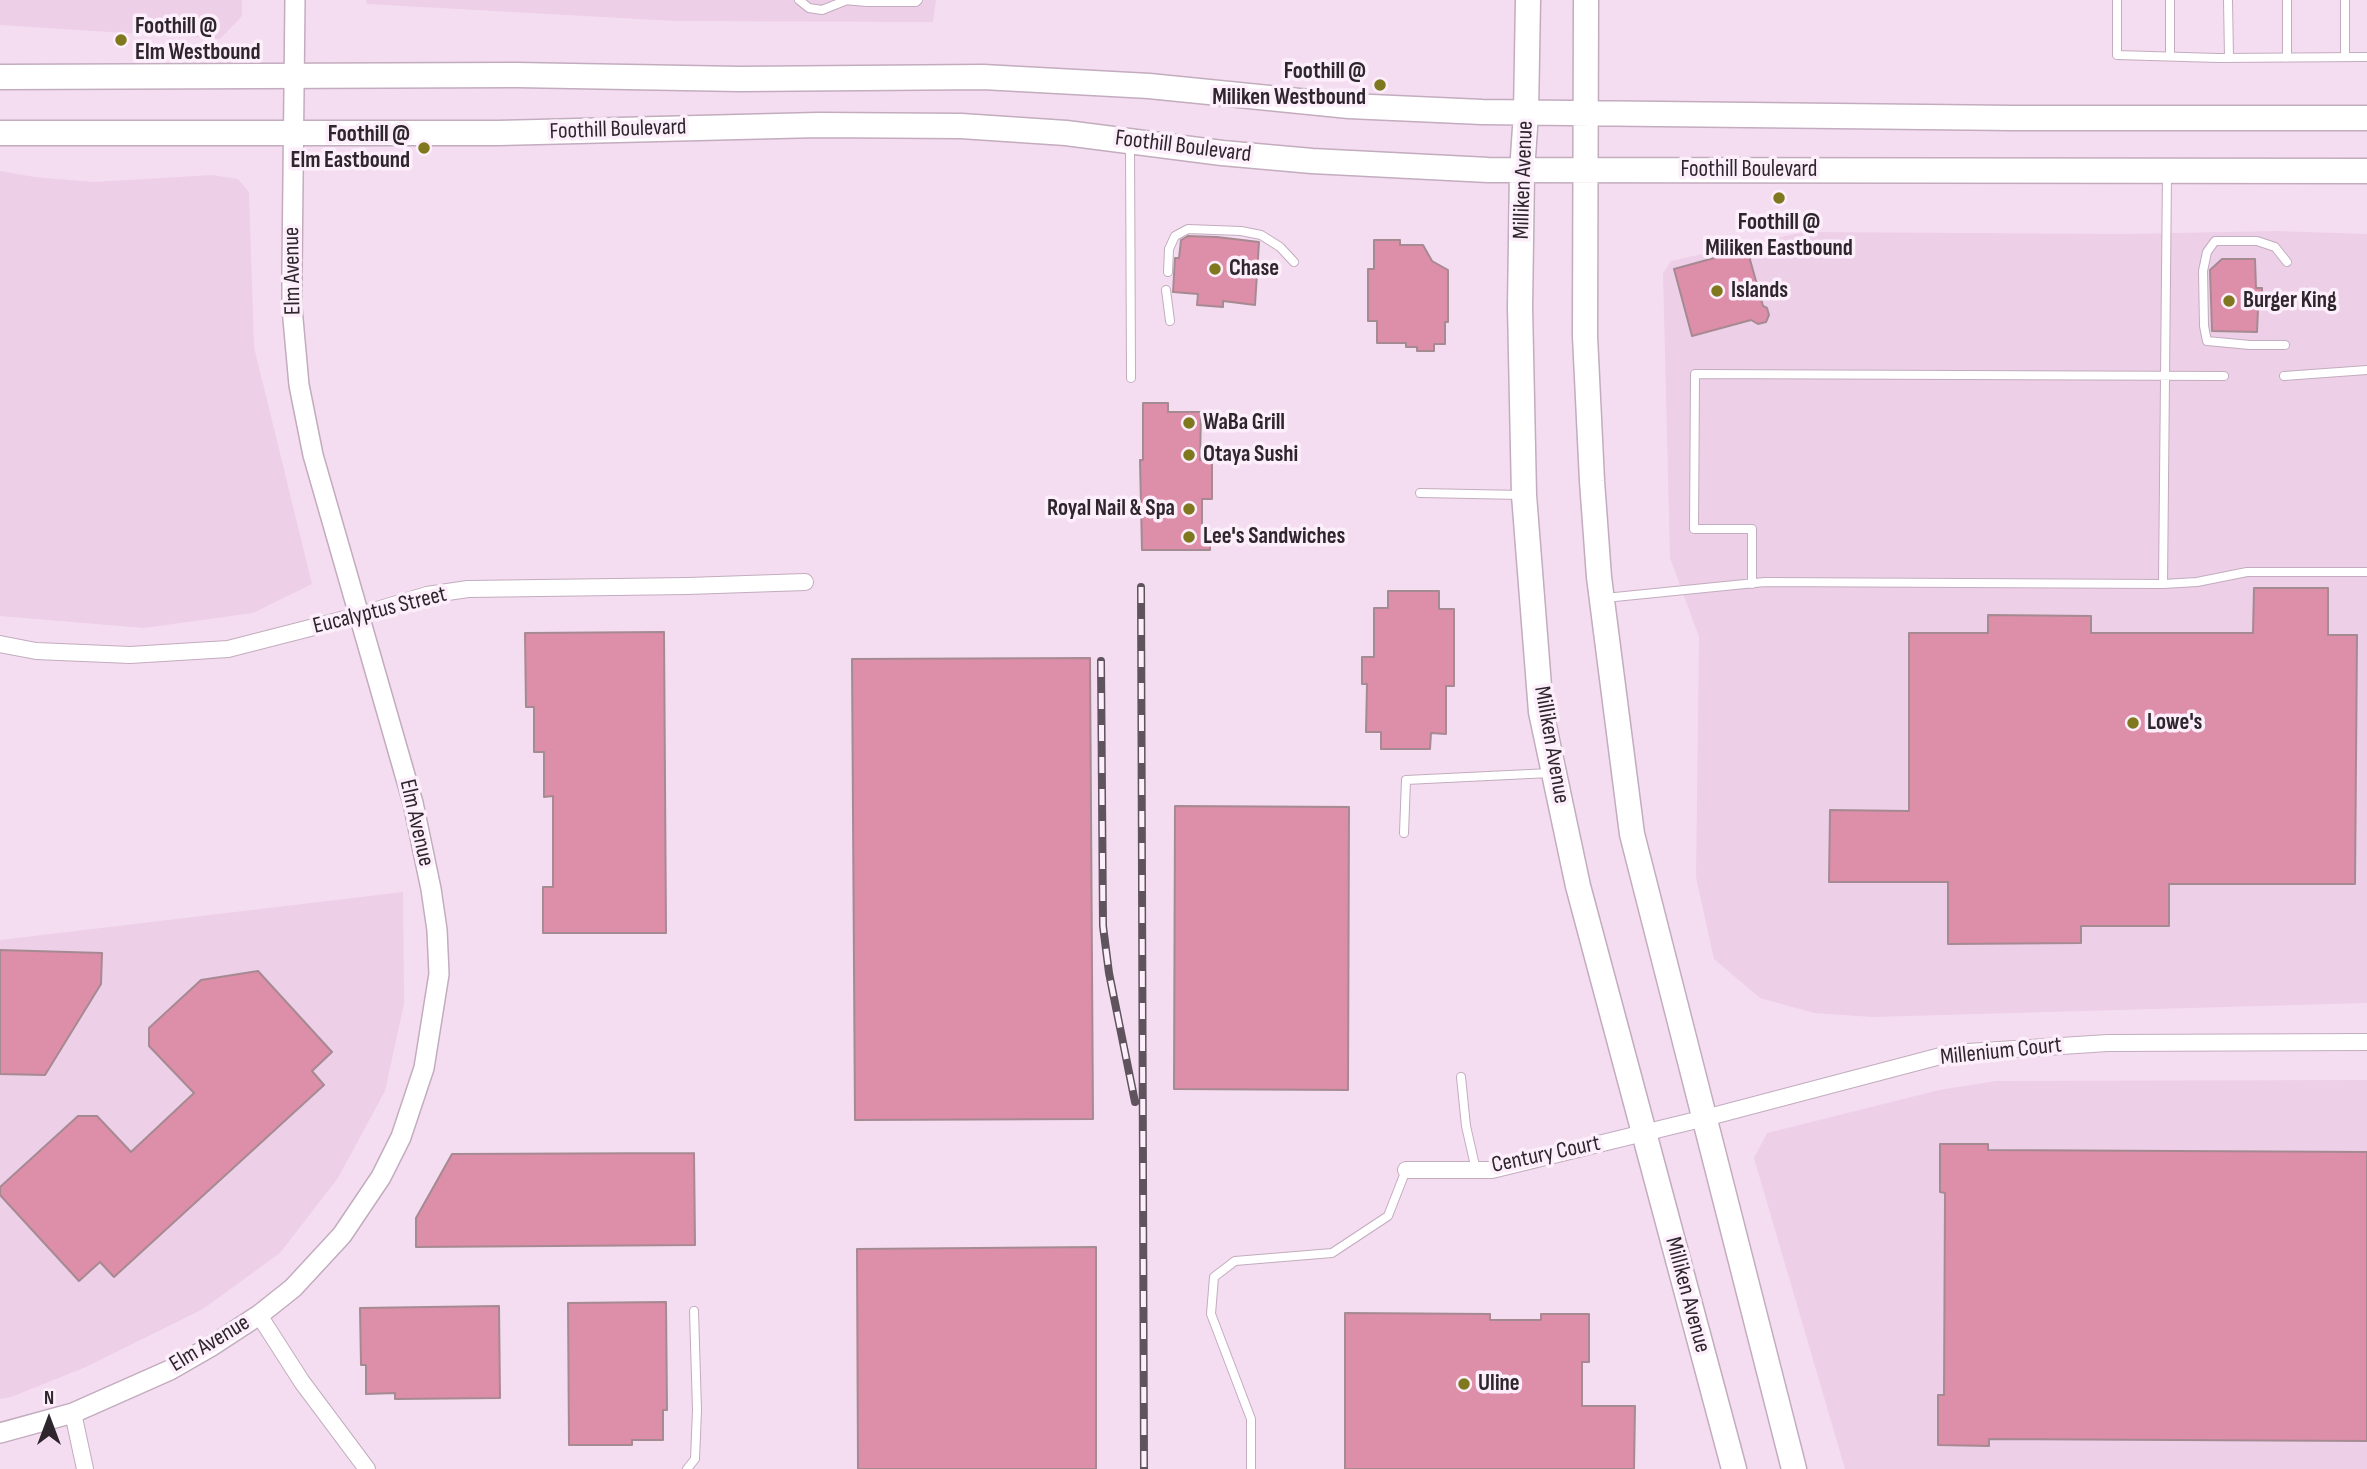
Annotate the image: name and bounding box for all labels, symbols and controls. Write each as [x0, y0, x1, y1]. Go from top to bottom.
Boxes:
place label: Foothill @ Elm Westbound [135, 13, 261, 67]
marker: Foothill @ Elm Westbound [113, 32, 129, 48]
place label: Foothill @ Miliken Westbound [1212, 58, 1366, 112]
marker: Foothill @ Miliken Westbound [1372, 77, 1388, 93]
street label: Foothill Boulevard [549, 114, 687, 146]
street label: Milliken Avenue [1508, 120, 1540, 240]
place label: Foothill @ Elm Eastbound [291, 121, 410, 175]
street label: Foothill Boulevard [1113, 125, 1253, 169]
marker: Foothill @ Elm Eastbound [416, 140, 432, 156]
street label: Foothill Boulevard [1681, 156, 1817, 184]
marker: Foothill @ Miliken Eastbound [1771, 190, 1787, 206]
place label: Foothill @ Miliken Eastbound [1705, 209, 1853, 263]
street label: Elm Avenue [278, 227, 308, 315]
place label: Chase [1229, 255, 1279, 283]
marker: Chase [1207, 261, 1223, 277]
place label: Islands [1731, 277, 1788, 305]
marker: Islands [1709, 283, 1725, 299]
place label: Burger King [2243, 287, 2337, 315]
marker: Burger King [2221, 293, 2237, 309]
place label: WaBa Grill [1203, 409, 1285, 437]
marker: WaBa Grill [1181, 415, 1197, 431]
place label: Otaya Sushi [1203, 441, 1298, 469]
marker: Otaya Sushi [1181, 447, 1197, 463]
place label: Royal Nail & Spa [1047, 495, 1175, 523]
marker: Royal Nail & Spa [1181, 501, 1197, 517]
place label: Lee's Sandwiches [1203, 523, 1345, 551]
marker: Lee's Sandwiches [1181, 529, 1197, 545]
street label: Eucalyptus Street [310, 581, 450, 641]
street label: Milliken Avenue [1527, 684, 1575, 806]
place label: Lowe's [2147, 709, 2202, 737]
marker: Lowe's [2125, 715, 2141, 731]
street label: Elm Avenue [393, 777, 439, 869]
street label: Millenium Court [1939, 1032, 2063, 1072]
street label: Century Court [1489, 1130, 1603, 1180]
street label: Milliken Avenue [1658, 1234, 1716, 1356]
street label: Elm Avenue [165, 1309, 255, 1379]
place label: Uline [1478, 1370, 1520, 1398]
marker: Uline [1456, 1376, 1472, 1392]
north arrow [14, 1385, 84, 1455]
text: N [44, 1387, 54, 1410]

